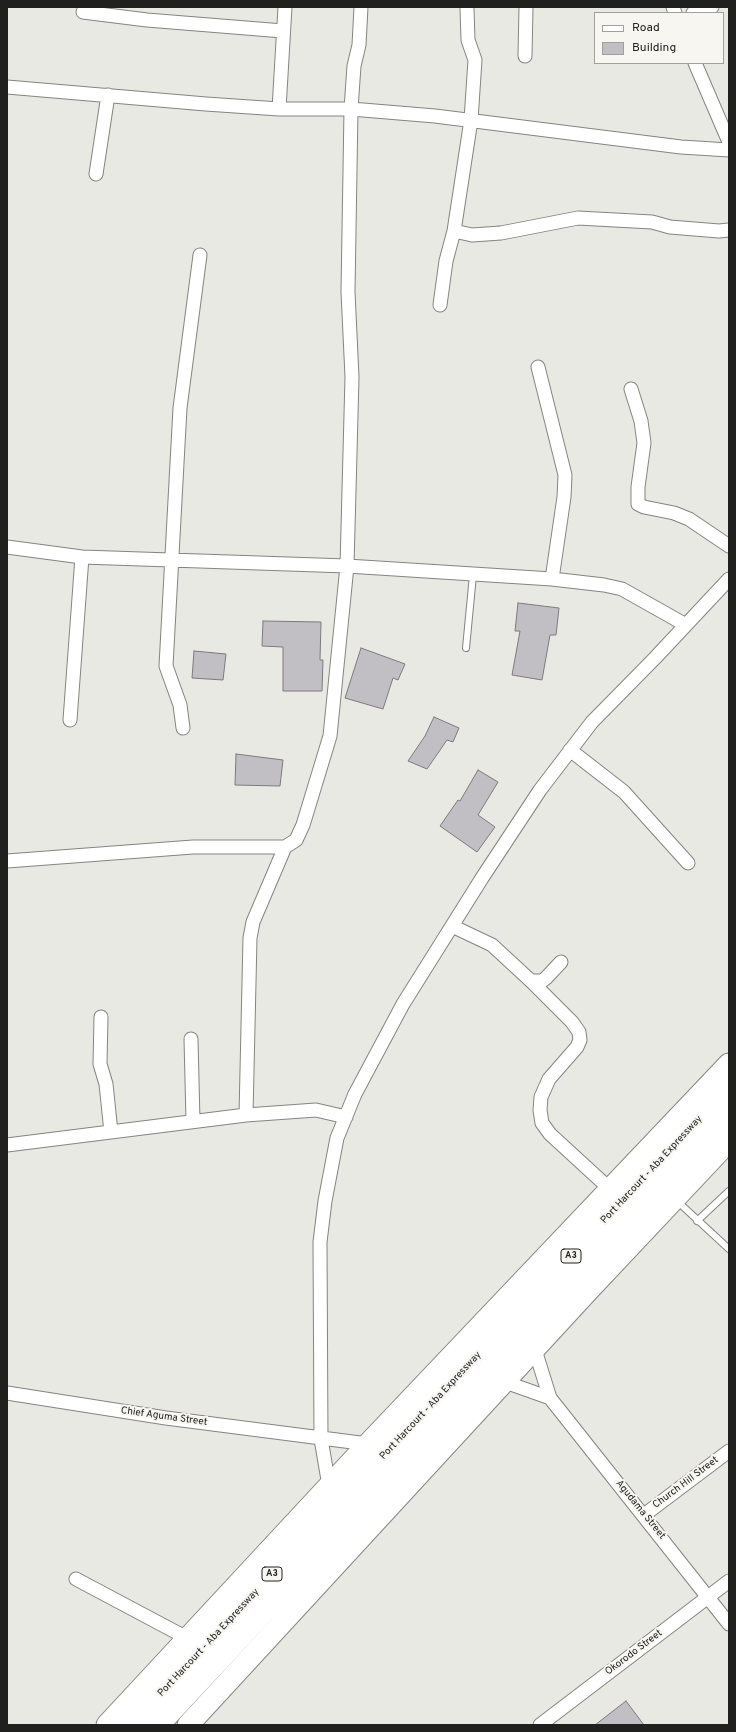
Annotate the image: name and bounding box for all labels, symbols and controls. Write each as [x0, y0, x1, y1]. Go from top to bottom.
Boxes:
legend [594, 12, 724, 64]
text: Road [632, 20, 660, 36]
text: Building [632, 40, 676, 56]
street label: Port Harcourt - Aba Expressway [599, 1113, 705, 1227]
road number: A3 [561, 1249, 581, 1263]
street label: Port Harcourt - Aba Expressway [378, 1349, 484, 1463]
street label: Chief Aguma Street [120, 1405, 208, 1429]
street label: Church Hill Street [651, 1454, 721, 1512]
street label: Agudama Street [613, 1478, 667, 1542]
road number: A3 [262, 1567, 282, 1581]
street label: Port Harcourt - Aba Expressway [156, 1586, 262, 1700]
street label: Okorodo Street [603, 1628, 665, 1678]

